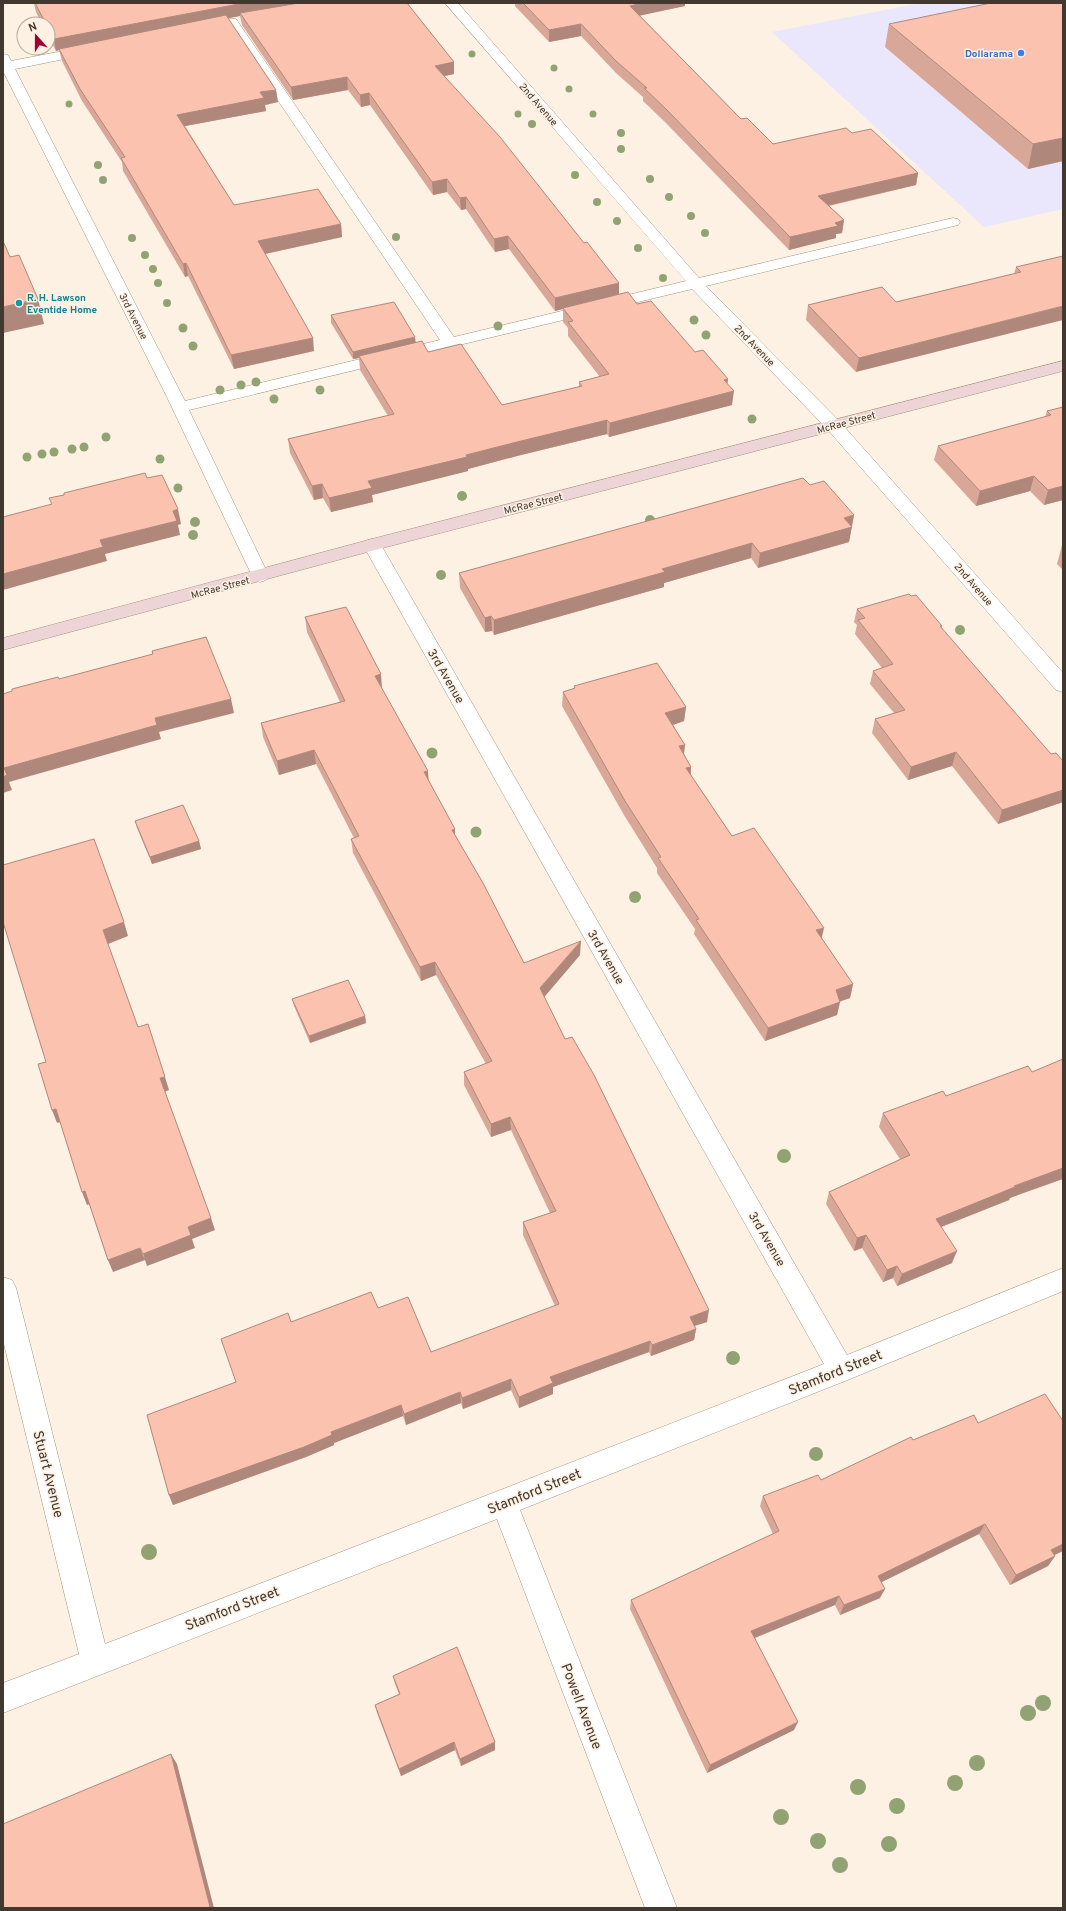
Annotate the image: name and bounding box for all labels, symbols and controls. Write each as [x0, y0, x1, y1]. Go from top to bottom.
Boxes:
north arrow [16, 16, 56, 56]
text: N [27, 20, 39, 36]
place label: Dollarama [965, 48, 1013, 61]
marker: Dollarama [1016, 48, 1026, 58]
street label: 2nd Avenue [516, 81, 560, 129]
street label: 3rd Avenue [115, 291, 150, 342]
place label: R. H. Lawson Eventide Home [27, 292, 98, 317]
marker: R. H. Lawson Eventide Home [14, 298, 24, 308]
street label: 2nd Avenue [731, 322, 777, 370]
street label: McRae Street [816, 409, 877, 438]
street label: McRae Street [503, 491, 564, 518]
street label: 2nd Avenue [951, 561, 995, 609]
street label: McRae Street [190, 574, 251, 603]
street label: 3rd Avenue [423, 646, 467, 707]
street label: 3rd Avenue [583, 927, 627, 988]
street label: 3rd Avenue [744, 1209, 788, 1270]
street label: Stamford Street [786, 1347, 885, 1400]
street label: Stuart Avenue [29, 1429, 67, 1520]
street label: Stamford Street [485, 1466, 584, 1519]
street label: Stamford Street [183, 1584, 282, 1635]
street label: Powell Avenue [556, 1661, 605, 1752]

